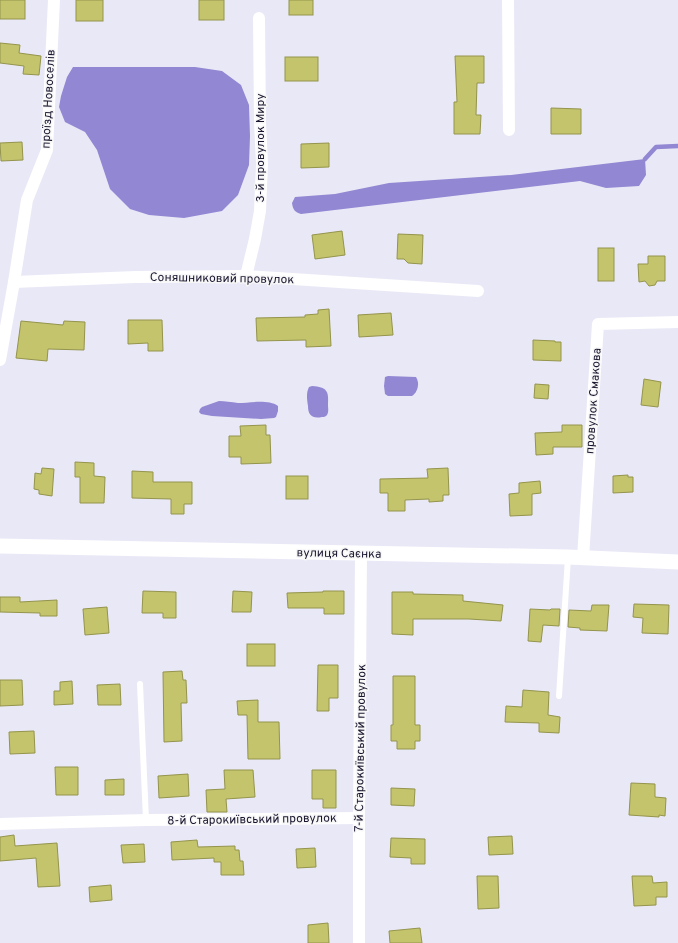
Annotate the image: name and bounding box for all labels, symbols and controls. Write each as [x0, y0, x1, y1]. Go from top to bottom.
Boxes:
street label: проїзд Новоселів [38, 49, 60, 149]
street label: 3-й провулок Миру [253, 93, 269, 203]
street label: Соняшниковий провулок [150, 270, 294, 288]
street label: провулок Смакова [582, 348, 606, 455]
street label: вулиця Саєнка [297, 545, 381, 563]
street label: 7-й Старокиївський провулок [352, 664, 370, 832]
street label: 8-й Старокиївський провулок [167, 811, 337, 829]

